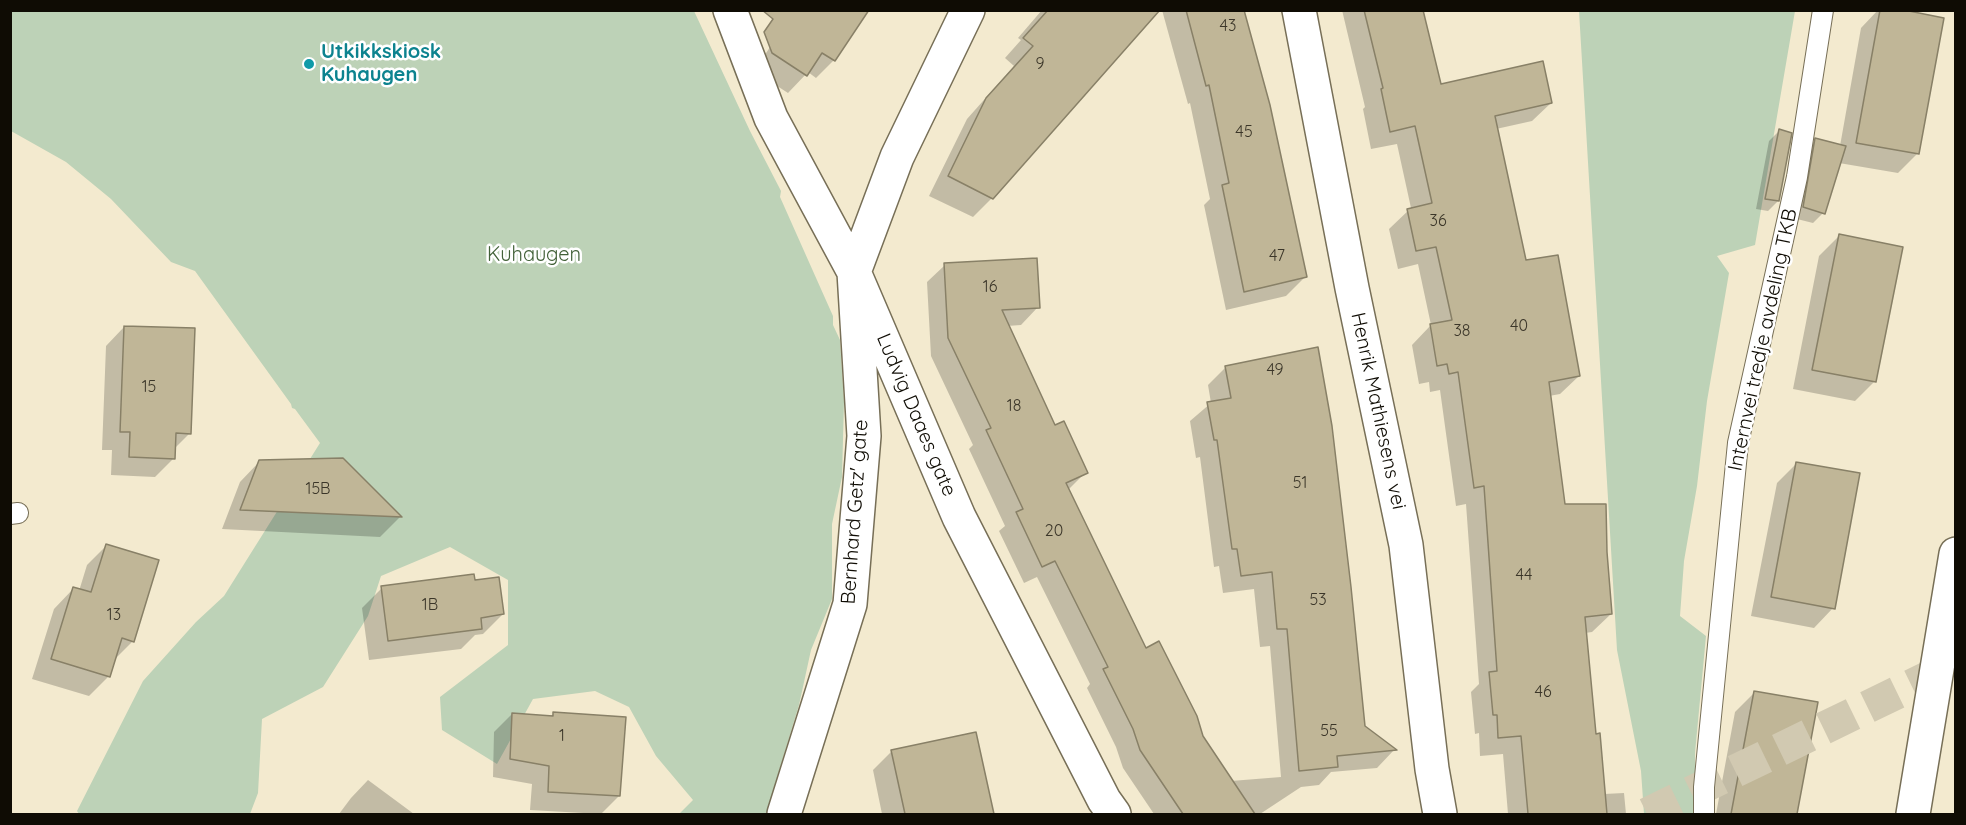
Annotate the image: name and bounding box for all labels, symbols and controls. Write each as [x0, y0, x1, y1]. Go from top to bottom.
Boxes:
house number: 43 [1220, 16, 1236, 36]
place label: Utkikkskiosk Kuhaugen [321, 40, 441, 87]
house number: 9 [1036, 54, 1044, 74]
marker: Utkikkskiosk Kuhaugen [302, 57, 316, 71]
house number: 45 [1235, 122, 1253, 142]
street label: Internvei tredje avdeling TKB [1723, 207, 1803, 473]
house number: 36 [1430, 211, 1446, 231]
park label: Kuhaugen [487, 243, 581, 267]
house number: 47 [1269, 246, 1285, 266]
house number: 16 [983, 277, 997, 297]
street label: Henrik Mathiesens vei [1345, 310, 1411, 512]
house number: 40 [1510, 316, 1528, 336]
house number: 38 [1453, 321, 1471, 341]
street label: Ludvig Daaes gate [871, 330, 961, 500]
house number: 49 [1266, 360, 1284, 380]
house number: 15 [142, 377, 156, 397]
house number: 18 [1007, 396, 1021, 416]
street label: Bernhard Getz' gate [837, 419, 873, 605]
house number: 51 [1293, 473, 1307, 493]
house number: 15B [305, 479, 331, 499]
house number: 20 [1045, 521, 1063, 541]
house number: 44 [1516, 565, 1532, 585]
house number: 53 [1309, 590, 1327, 610]
house number: 1B [422, 595, 438, 615]
house number: 13 [107, 605, 121, 625]
house number: 46 [1534, 682, 1552, 702]
house number: 55 [1320, 721, 1338, 741]
house number: 1 [559, 726, 565, 746]

